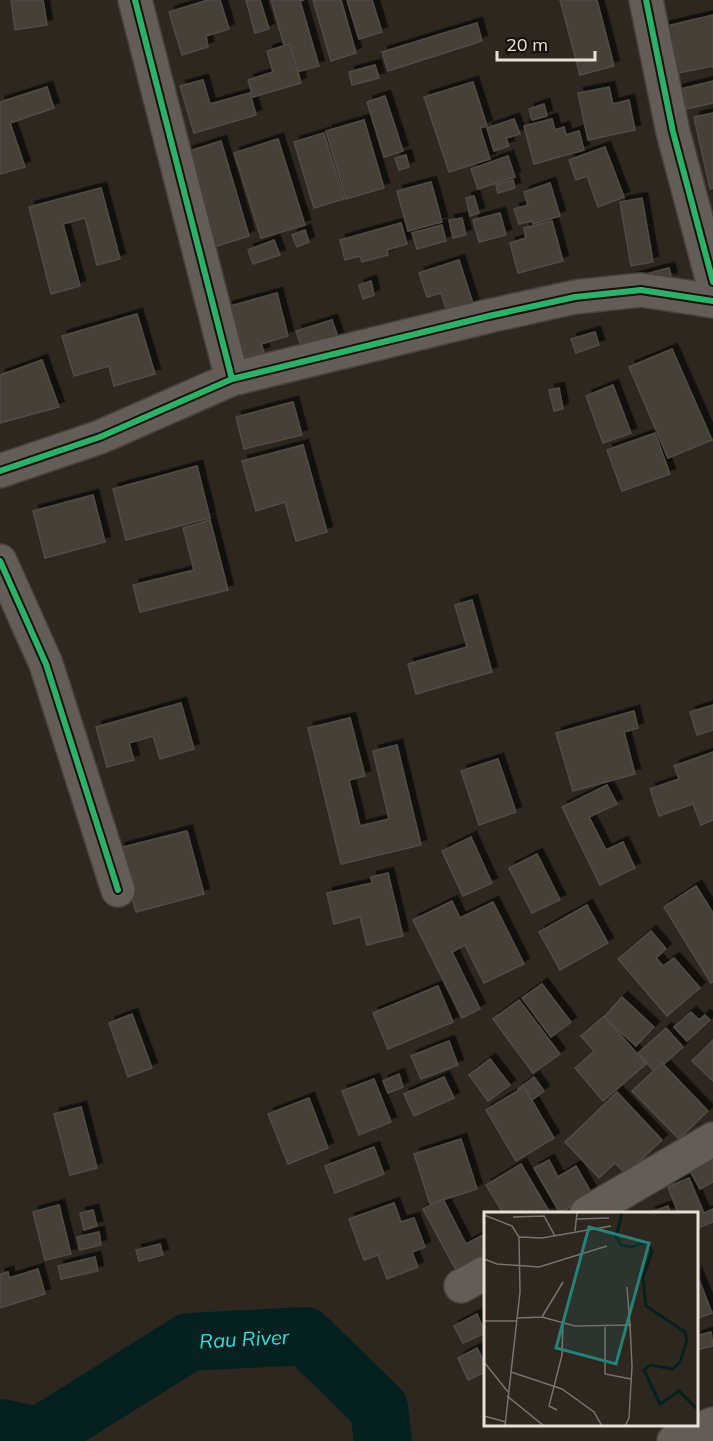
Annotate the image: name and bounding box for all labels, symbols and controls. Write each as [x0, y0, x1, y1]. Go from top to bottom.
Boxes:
scale bar [497, 24, 594, 62]
text: 20 m [506, 33, 548, 56]
inset map [484, 1212, 698, 1426]
water label: Rau River [199, 1324, 290, 1353]

